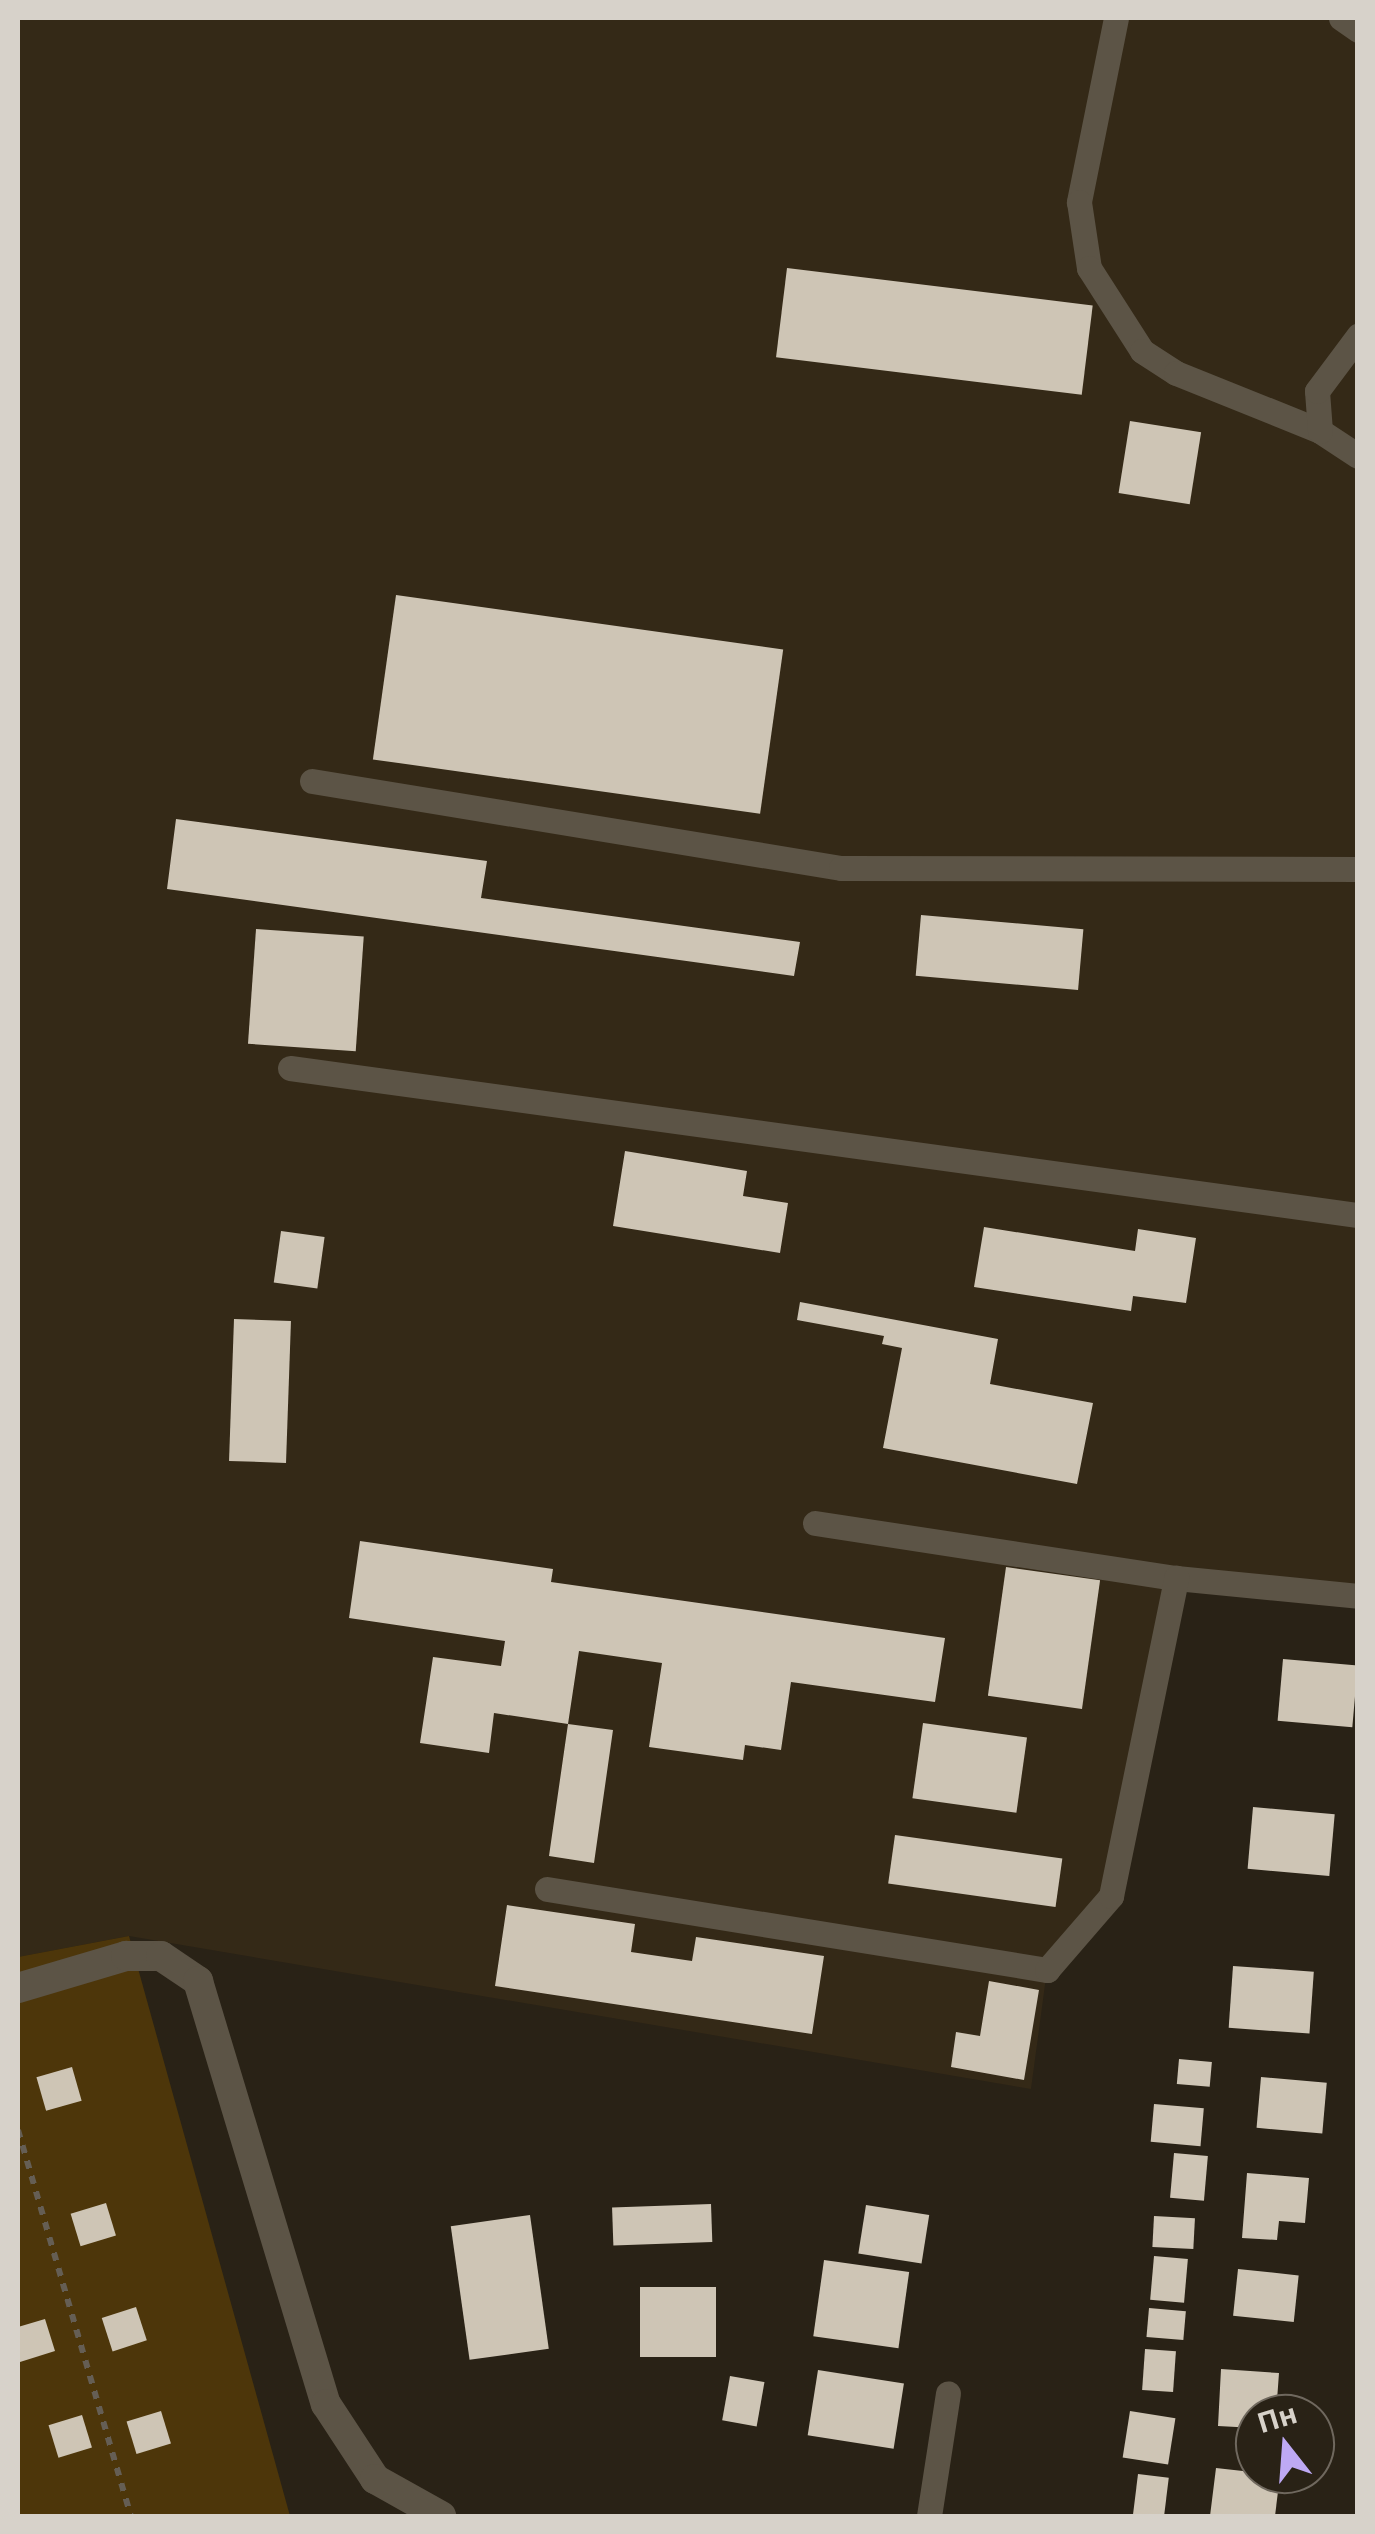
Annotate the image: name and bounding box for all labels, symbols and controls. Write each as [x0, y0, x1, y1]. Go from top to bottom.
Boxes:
text: Пн [1252, 2393, 1301, 2441]
north arrow [1235, 2394, 1335, 2494]

